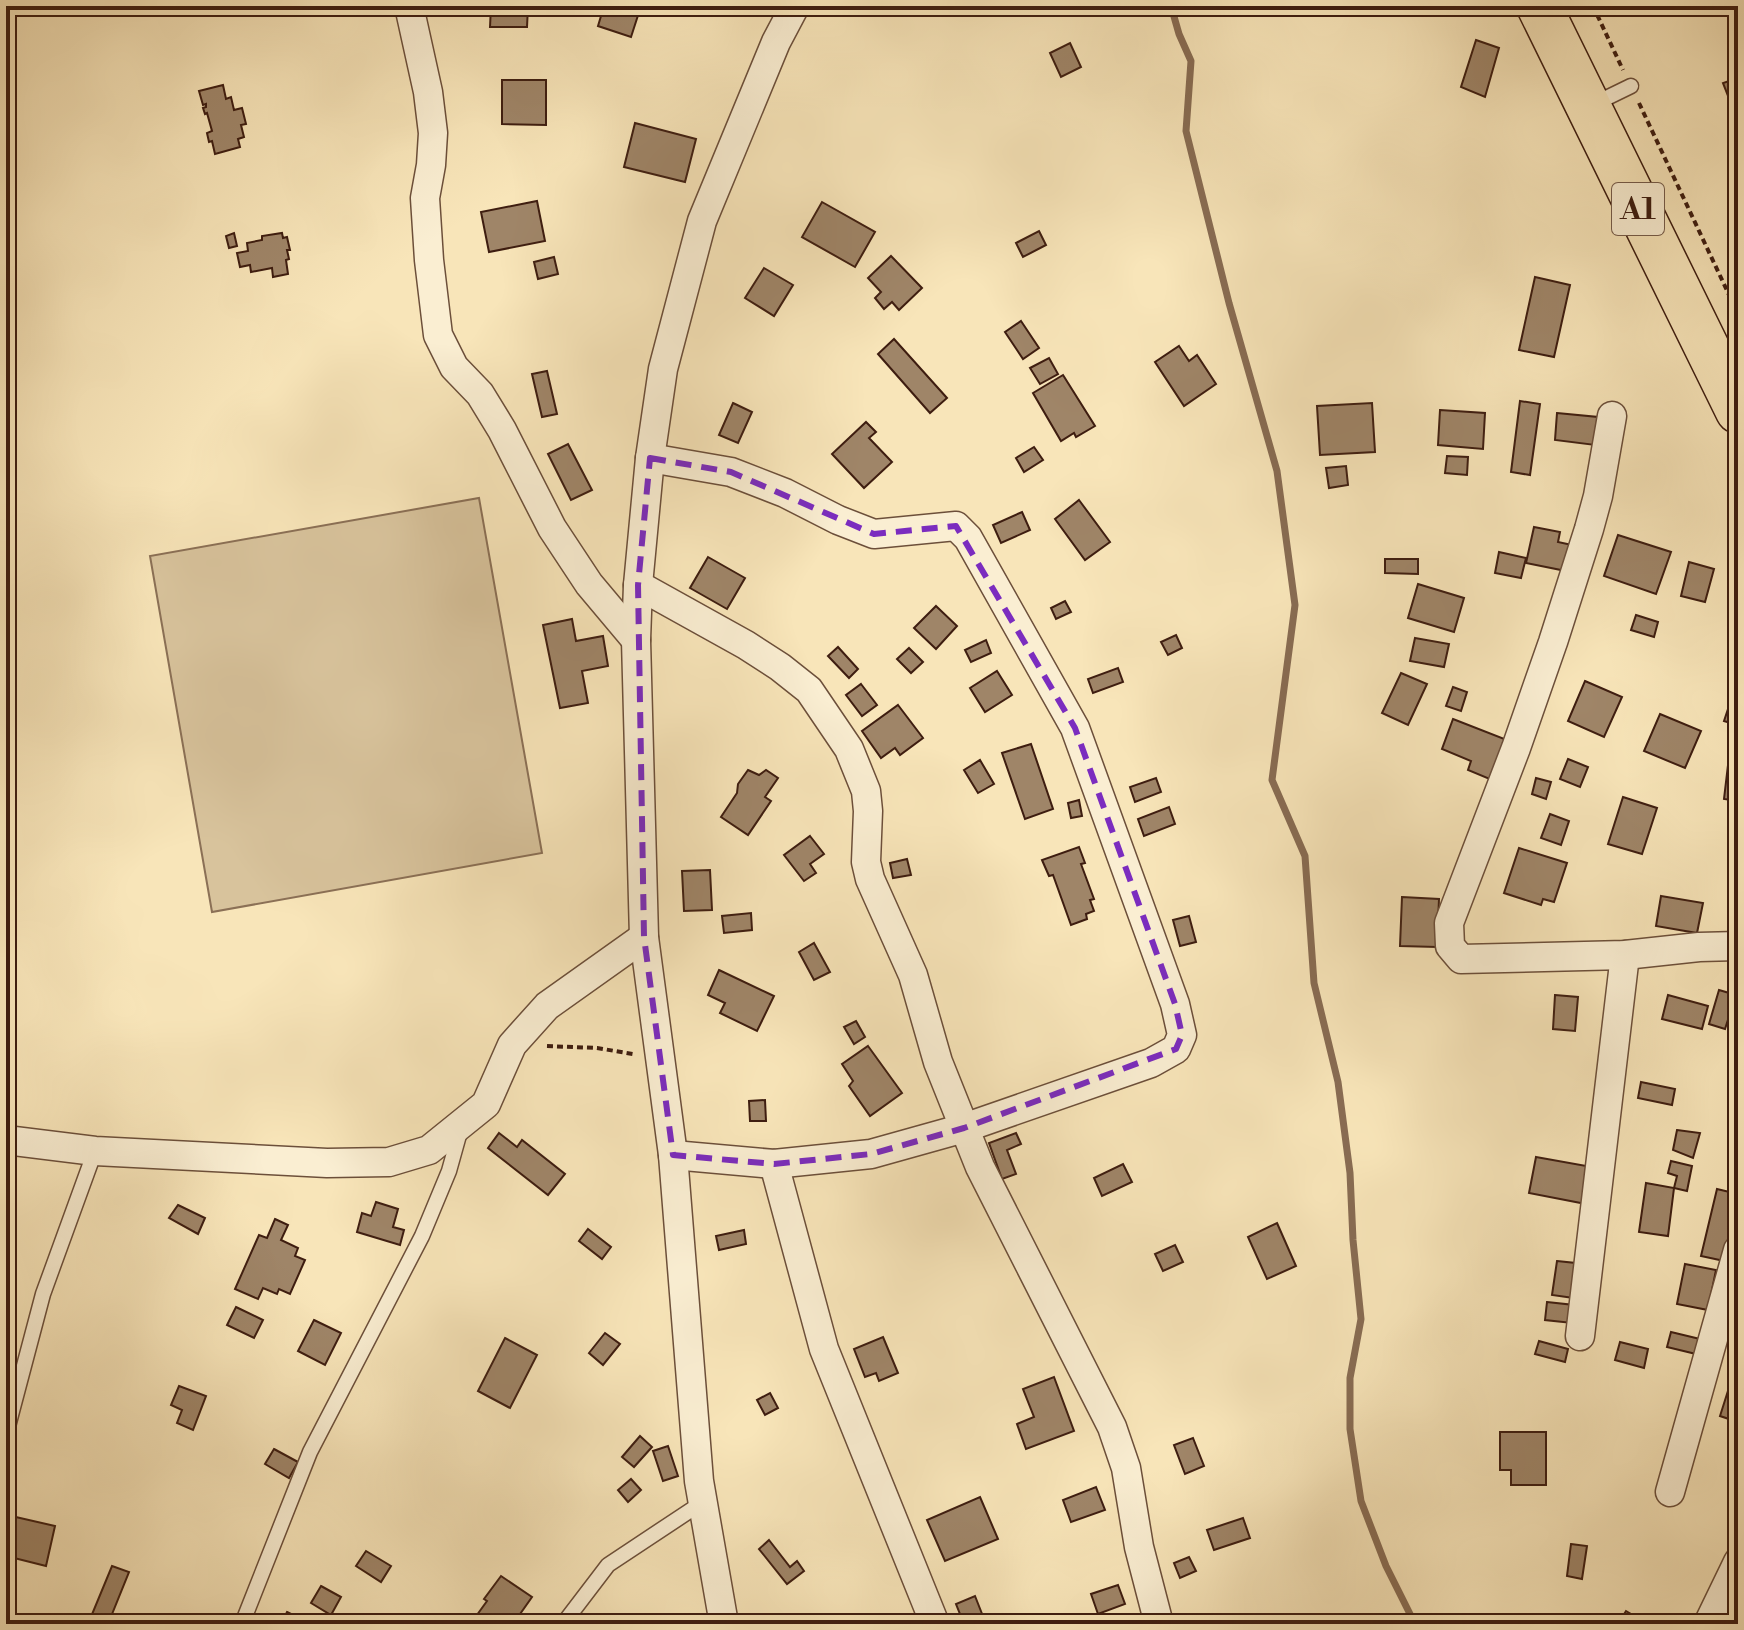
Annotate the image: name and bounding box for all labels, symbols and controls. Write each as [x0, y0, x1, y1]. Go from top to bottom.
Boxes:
road number: A1 [1612, 183, 1664, 235]

